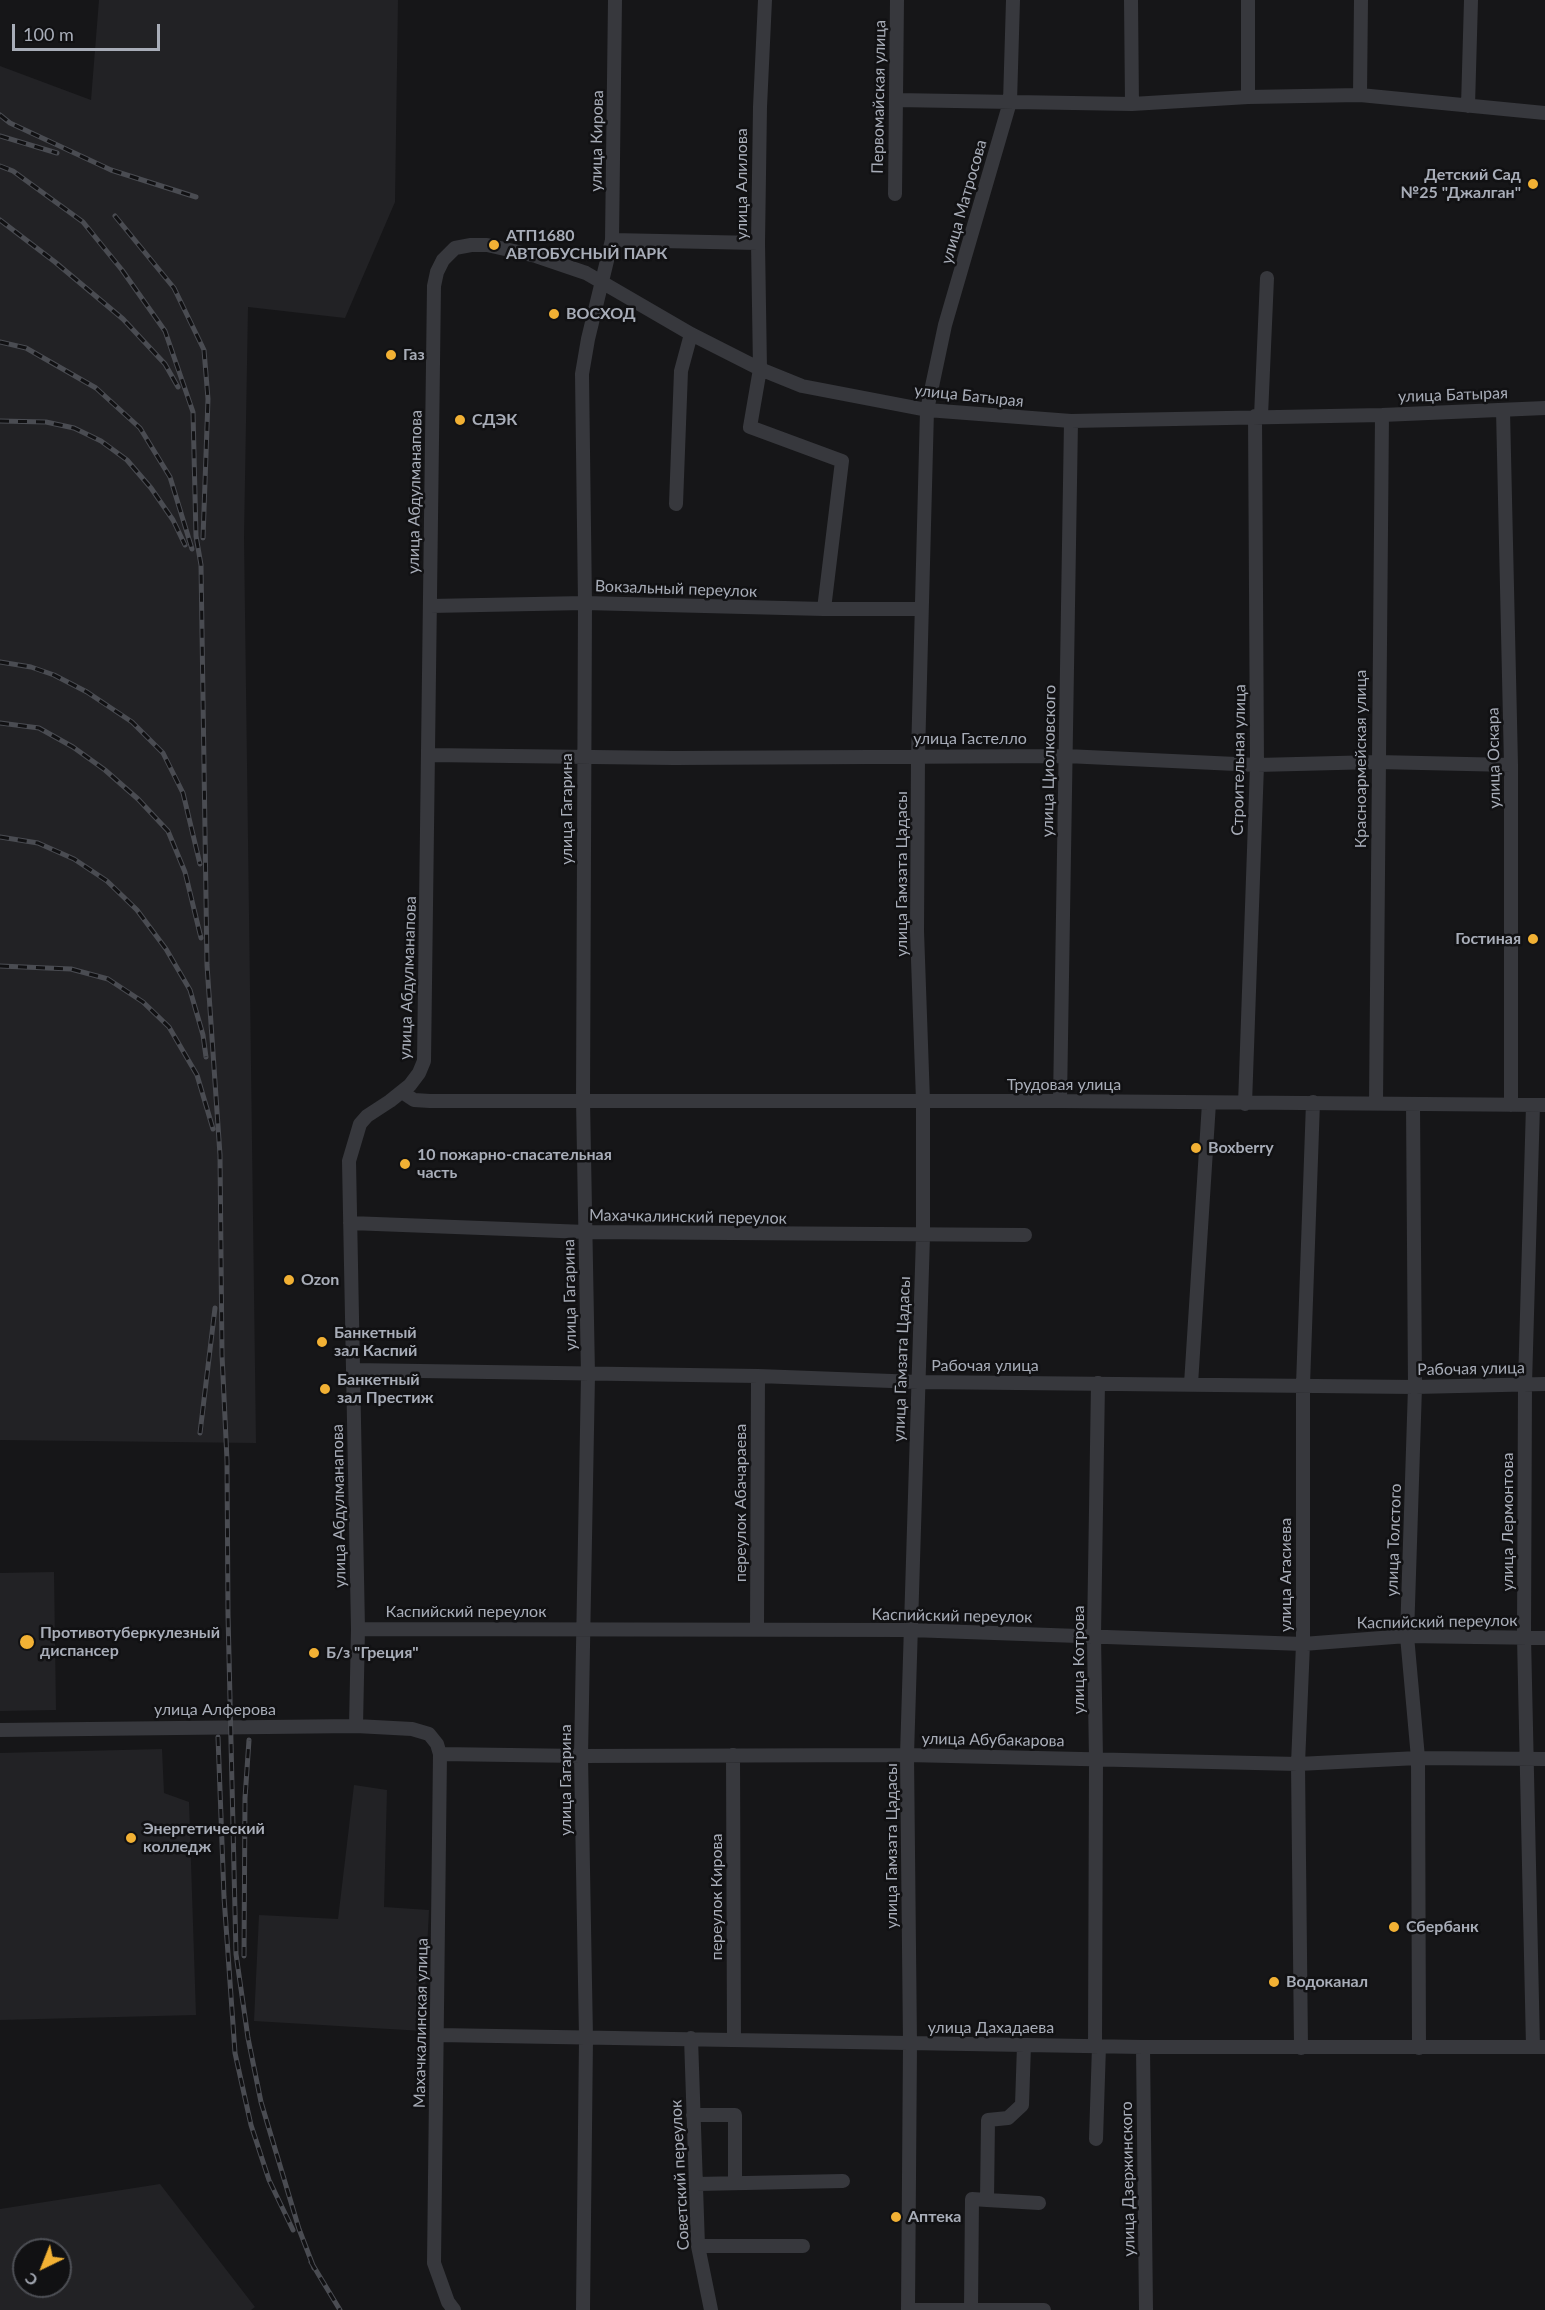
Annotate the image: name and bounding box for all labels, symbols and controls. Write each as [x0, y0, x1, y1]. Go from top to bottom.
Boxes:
scale bar [15, 12, 164, 50]
street label: Первомайская улица [868, 20, 890, 174]
text: 100 m [23, 23, 74, 45]
street label: улица Кирова [587, 90, 607, 192]
street label: улица Алилова [732, 128, 752, 240]
street label: улица Матросова [937, 137, 991, 267]
place label: Детский Сад №25 "Джалган" [1400, 165, 1521, 203]
marker: Детский Сад №25 "Джалган" [1526, 177, 1540, 191]
place label: АТП1680 АВТОБУСНЫЙ ПАРК [506, 226, 667, 264]
marker: АТП1680 АВТОБУСНЫЙ ПАРК [487, 238, 501, 252]
place label: ВОСХОД [566, 304, 636, 324]
marker: ВОСХОД [547, 307, 561, 321]
place label: Газ [403, 345, 425, 365]
marker: Газ [384, 348, 398, 362]
street label: улица Батырая [913, 381, 1025, 411]
street label: улица Батырая [1398, 383, 1508, 407]
street label: улица Абдулманапова [404, 410, 426, 574]
place label: СДЭК [472, 410, 517, 430]
marker: СДЭК [453, 413, 467, 427]
street label: Вокзальный переулок [594, 577, 758, 601]
street label: Красноармейская улица [1351, 670, 1371, 848]
street label: Строительная улица [1228, 684, 1250, 836]
street label: улица Циолковского [1038, 685, 1060, 837]
street label: улица Оскара [1484, 707, 1504, 809]
street label: улица Гастелло [913, 729, 1027, 749]
street label: улица Гагарина [557, 753, 577, 865]
street label: улица Гамзата Цадасы [892, 791, 912, 957]
street label: улица Абдулманапова [396, 896, 420, 1060]
place label: Гостиная [1455, 929, 1521, 949]
marker: Гостиная [1526, 932, 1540, 946]
street label: Трудовая улица [1007, 1075, 1121, 1095]
place label: Boxberry [1208, 1138, 1274, 1158]
marker: Boxberry [1189, 1141, 1203, 1155]
place label: 10 пожарно-спасательная часть [417, 1145, 612, 1183]
marker: 10 пожарно-спасательная часть [398, 1157, 412, 1171]
street label: Махачкалинский переулок [589, 1206, 787, 1228]
street label: улица Гагарина [559, 1239, 581, 1351]
place label: Ozon [301, 1270, 339, 1290]
marker: Ozon [282, 1273, 296, 1287]
street label: улица Гамзата Цадасы [890, 1276, 914, 1442]
place label: Банкетный зал Каспий [334, 1323, 417, 1361]
marker: Банкетный зал Каспий [315, 1335, 329, 1349]
street label: Рабочая улица [931, 1356, 1039, 1376]
street label: Рабочая улица [1417, 1358, 1525, 1380]
place label: Банкетный зал Престиж [337, 1370, 434, 1408]
marker: Банкетный зал Престиж [318, 1382, 332, 1396]
street label: улица Абдулманапова [328, 1424, 350, 1588]
street label: переулок Абачараева [731, 1424, 751, 1582]
street label: улица Лермонтова [1498, 1453, 1518, 1591]
street label: улица Толстого [1382, 1483, 1406, 1597]
street label: улица Агасиева [1276, 1518, 1296, 1632]
street label: Каспийский переулок [386, 1602, 546, 1622]
street label: Каспийский переулок [871, 1605, 1033, 1627]
street label: улица Котрова [1069, 1606, 1089, 1714]
street label: Каспийский переулок [1356, 1611, 1518, 1633]
place label: Противотуберкулезный диспансер [40, 1623, 220, 1661]
marker: Противотуберкулезный диспансер [18, 1633, 36, 1651]
place label: Б/з "Греция" [326, 1643, 419, 1663]
marker: Б/з "Греция" [307, 1646, 321, 1660]
street label: улица Алферова [154, 1700, 276, 1720]
street label: улица Гагарина [556, 1724, 576, 1836]
street label: улица Абубакарова [921, 1729, 1065, 1751]
street label: улица Гамзата Цадасы [882, 1763, 902, 1929]
place label: Энергетический колледж [143, 1819, 265, 1857]
marker: Энергетический колледж [124, 1831, 138, 1845]
street label: переулок Кирова [707, 1834, 727, 1960]
place label: Сбербанк [1406, 1917, 1479, 1937]
marker: Сбербанк [1387, 1920, 1401, 1934]
street label: Махачкалинская улица [410, 1938, 432, 2108]
place label: Водоканал [1286, 1972, 1368, 1992]
marker: Водоканал [1267, 1975, 1281, 1989]
street label: улица Дахадаева [928, 2018, 1054, 2038]
street label: Советский переулок [666, 2099, 694, 2251]
street label: улица Дзержинского [1117, 2101, 1139, 2257]
place label: Аптека [908, 2207, 961, 2227]
marker: Аптека [889, 2210, 903, 2224]
north arrow [12, 2238, 72, 2298]
text: С [20, 2270, 41, 2291]

